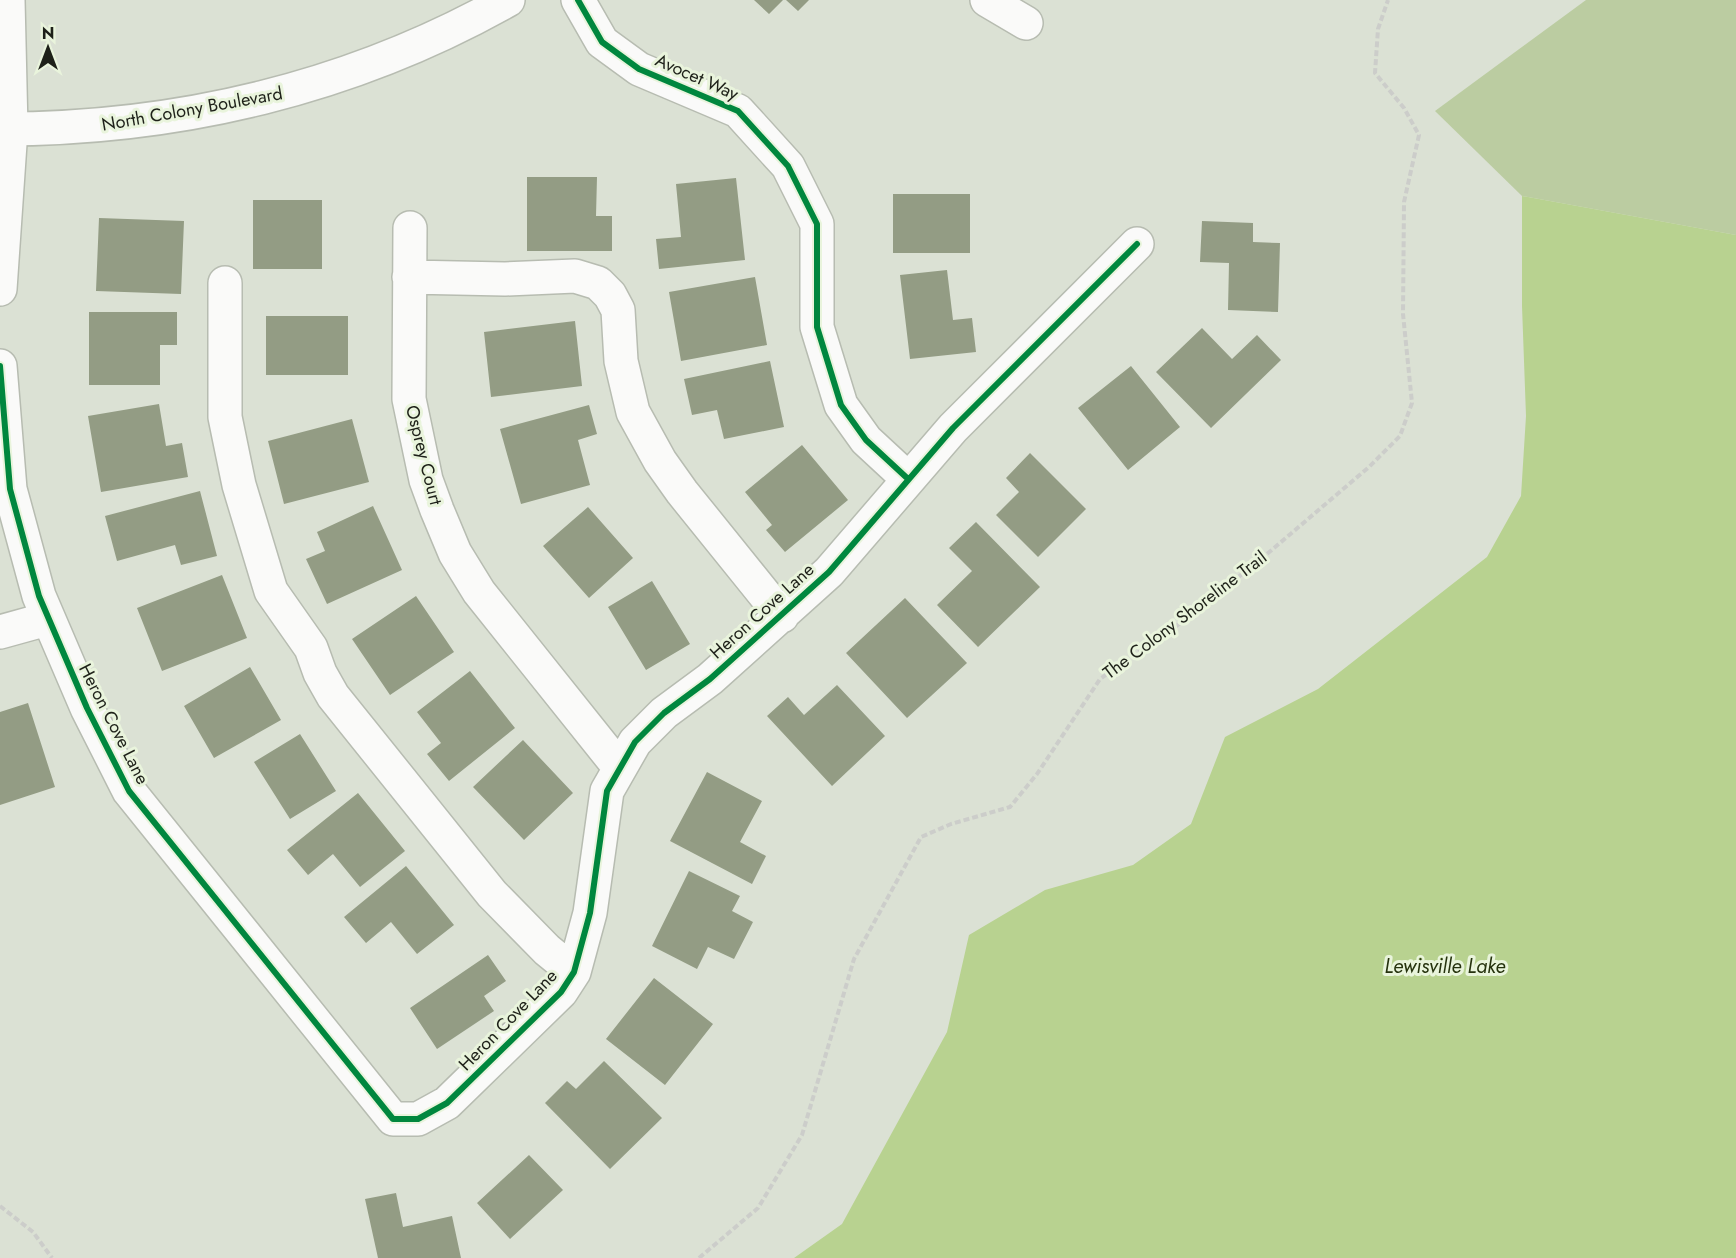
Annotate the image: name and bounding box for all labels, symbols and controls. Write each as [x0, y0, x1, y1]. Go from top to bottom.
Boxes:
north arrow [18, 18, 78, 78]
text: N [42, 22, 54, 45]
street label: Avocet Way [651, 47, 743, 107]
street label: North Colony Boulevard [99, 80, 285, 138]
street label: Osprey Court [399, 402, 449, 508]
street label: The Colony Shoreline Trail [1098, 545, 1272, 685]
street label: Heron Cove Lane [704, 557, 820, 665]
street label: Heron Cove Lane [72, 659, 156, 789]
water label: Lewisville Lake [1385, 952, 1505, 981]
street label: Heron Cove Lane [453, 963, 563, 1077]

